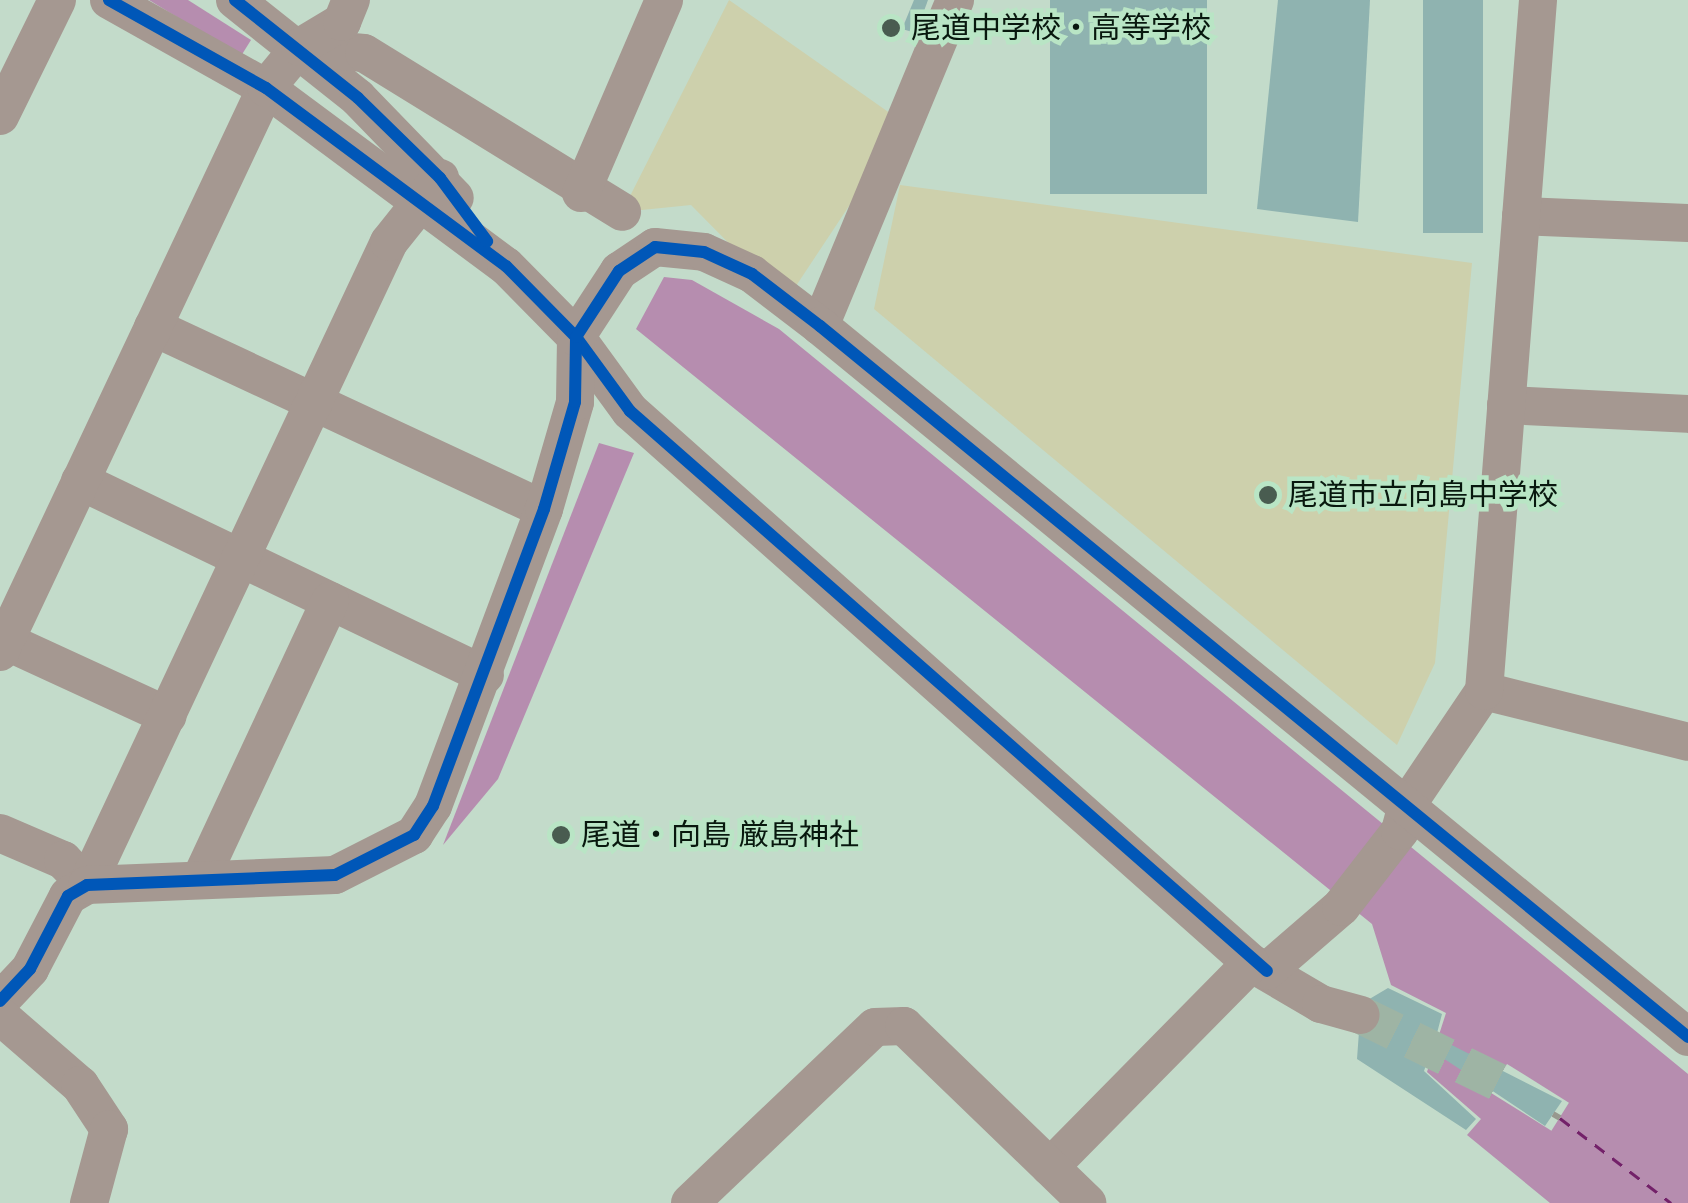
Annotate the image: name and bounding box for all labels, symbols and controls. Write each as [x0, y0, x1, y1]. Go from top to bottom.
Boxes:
place label: 尾道中学校・高等学校 [911, 10, 1211, 46]
marker: 尾道中学校・高等学校 [880, 17, 902, 39]
place label: 尾道市立向島中学校 [1288, 477, 1558, 513]
marker: 尾道市立向島中学校 [1257, 484, 1279, 506]
place label: 尾道・向島 厳島神社 [581, 817, 859, 853]
marker: 尾道・向島 厳島神社 [550, 824, 572, 846]

